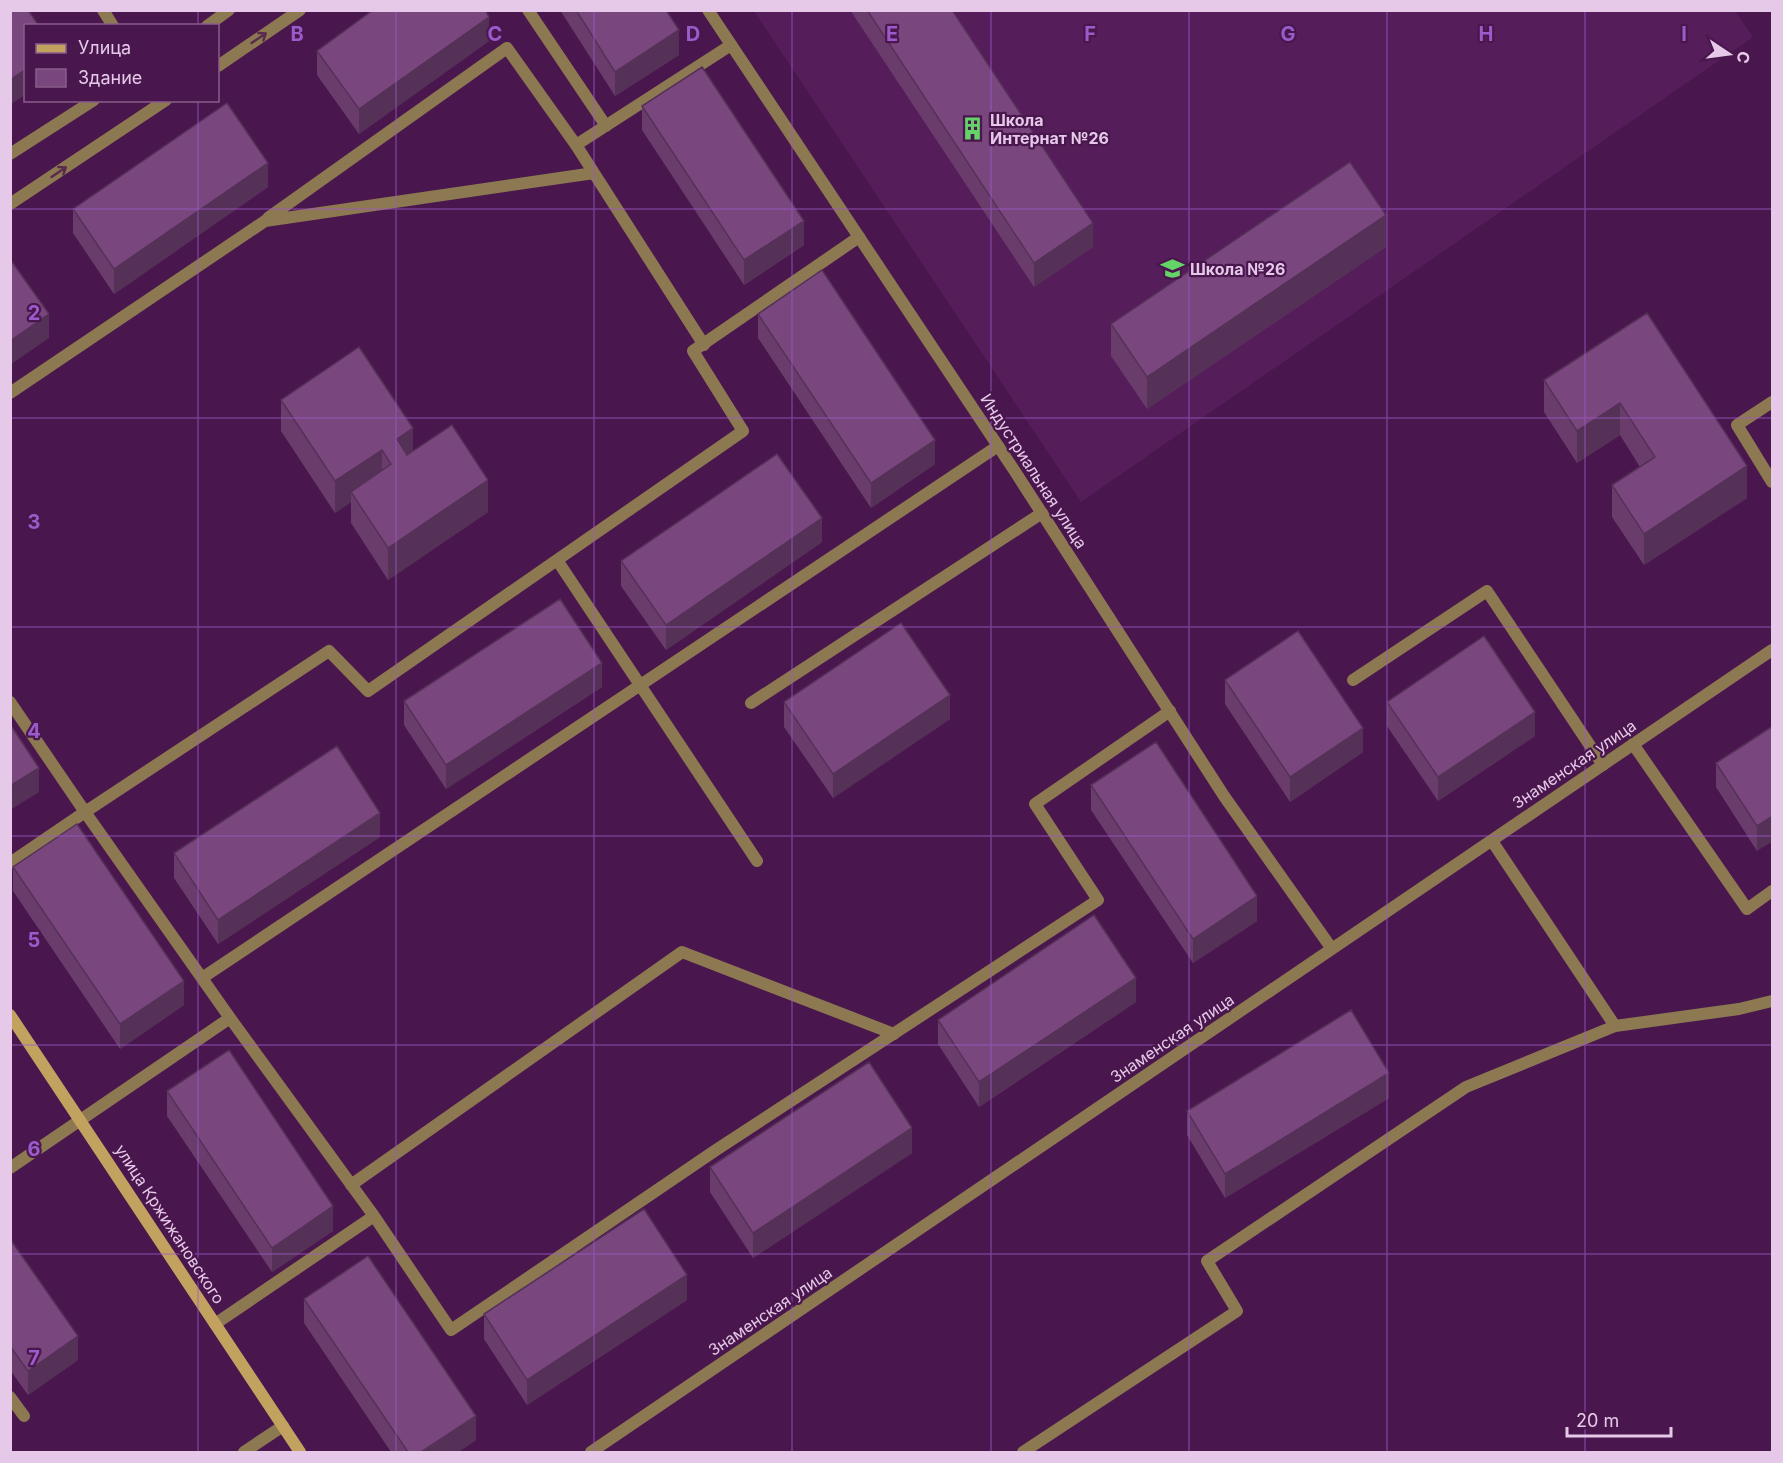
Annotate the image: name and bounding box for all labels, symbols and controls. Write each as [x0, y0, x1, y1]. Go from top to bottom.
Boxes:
text: B [290, 22, 304, 46]
text: C [488, 22, 502, 46]
text: D [686, 22, 700, 46]
text: E [886, 22, 898, 46]
text: F [1084, 22, 1096, 46]
text: G [1280, 22, 1296, 46]
text: H [1479, 22, 1493, 46]
text: I [1681, 22, 1687, 46]
legend [24, 24, 219, 102]
north arrow [1699, 24, 1759, 84]
one-way arrow [250, 32, 267, 44]
text: Улица [78, 37, 131, 58]
text: С [1733, 49, 1755, 66]
text: Здание [78, 67, 142, 88]
place label: Школа Интернат №26 [990, 110, 1109, 148]
building icon: Школа Интернат №26 [959, 116, 985, 142]
one-way arrow [50, 166, 67, 178]
school or university icon: Школа №26 [1159, 256, 1185, 282]
place label: Школа №26 [1190, 259, 1285, 279]
text: 2 [28, 301, 40, 325]
street label: Индустриальная улица [976, 390, 1092, 552]
text: 3 [28, 510, 40, 534]
street label: Знаменская улица [1508, 715, 1640, 813]
text: 4 [27, 719, 41, 743]
text: 5 [28, 928, 40, 952]
street label: Знаменская улица [1106, 989, 1238, 1087]
text: 6 [28, 1137, 41, 1161]
street label: улица Кржижановского [111, 1141, 229, 1307]
street label: Знаменская улица [704, 1262, 836, 1360]
text: 7 [28, 1346, 40, 1370]
scale bar [1567, 1400, 1670, 1438]
text: 20 m [1576, 1410, 1619, 1431]

